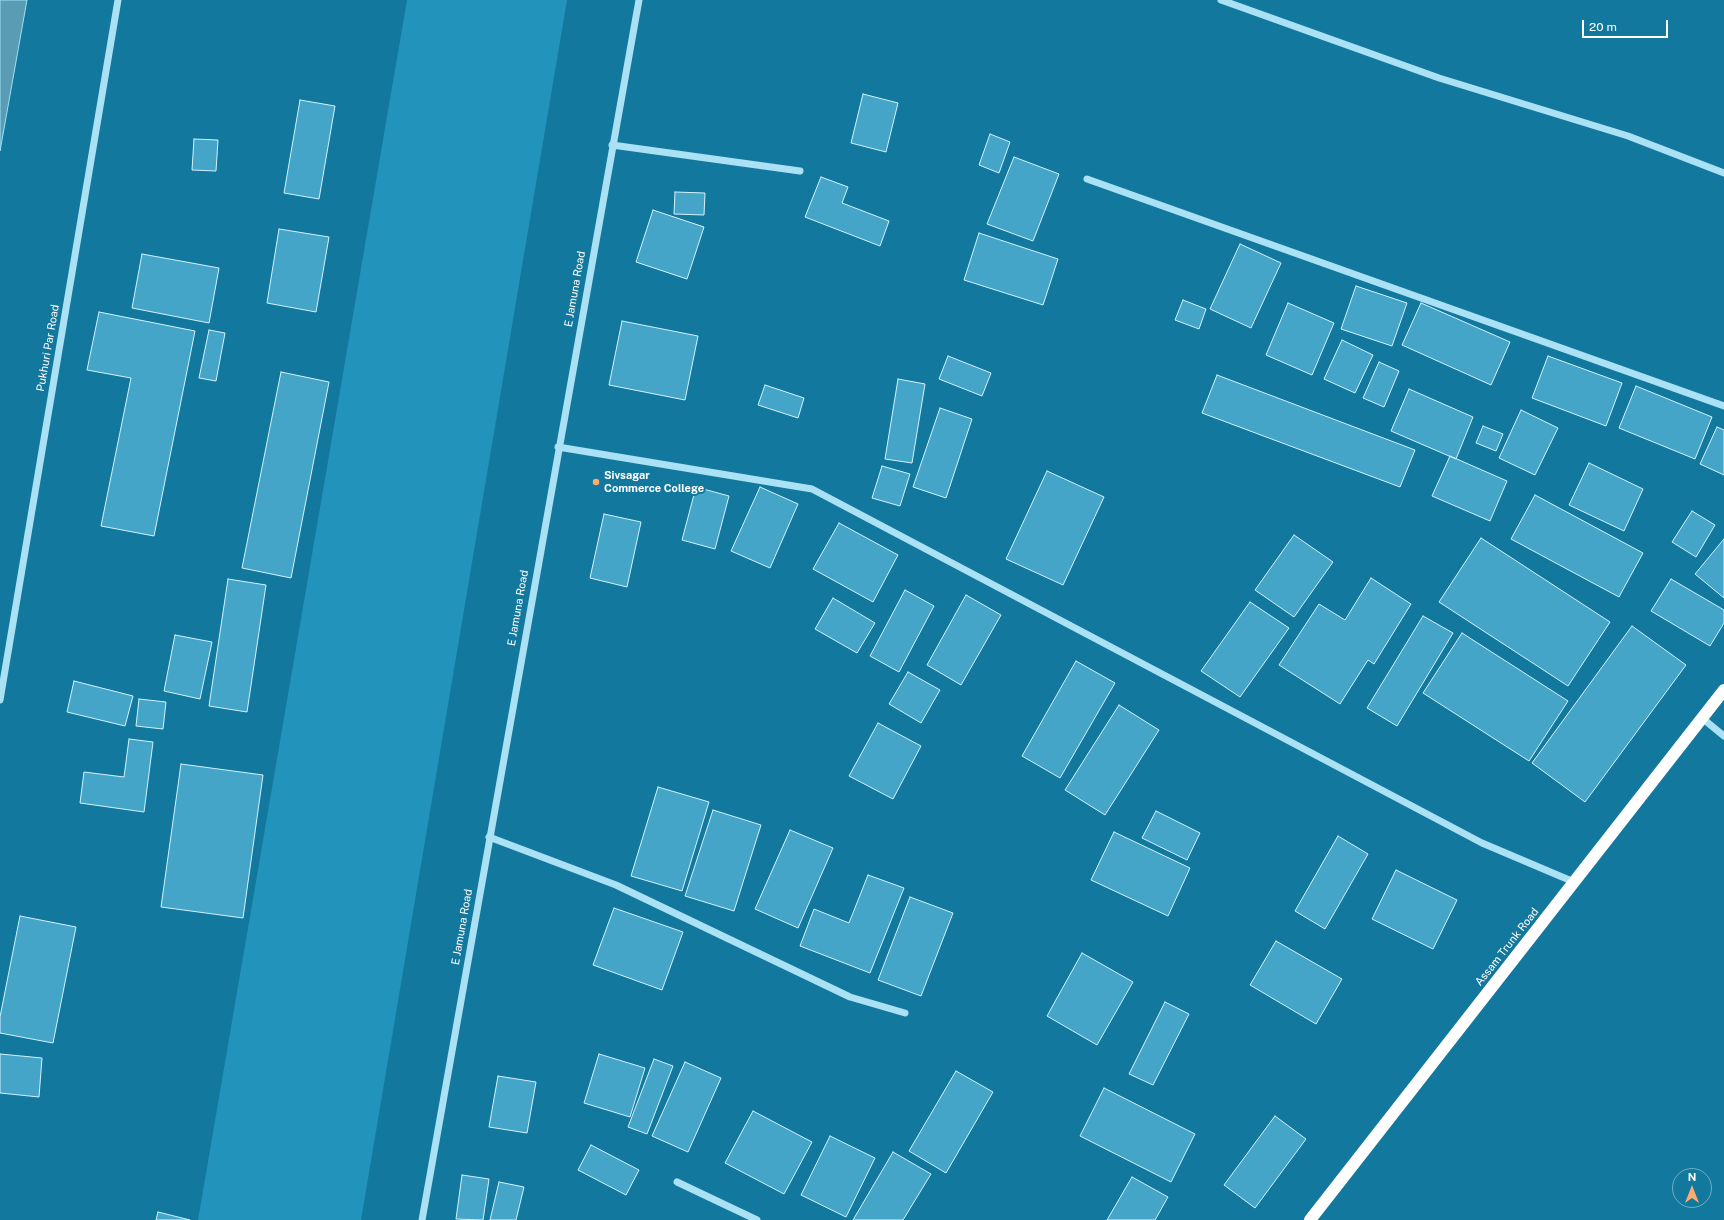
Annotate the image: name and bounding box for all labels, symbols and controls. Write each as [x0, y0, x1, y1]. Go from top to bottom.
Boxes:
scale bar [1584, 12, 1670, 38]
text: 20 m [1589, 20, 1617, 34]
street label: E Jamuna Road [562, 250, 588, 328]
street label: Pukhuri Par Road [34, 303, 62, 393]
place label: Sivsagar Commerce College [604, 469, 704, 495]
marker: Sivsagar Commerce College [591, 477, 601, 487]
street label: E Jamuna Road [505, 569, 531, 647]
street label: E Jamuna Road [449, 888, 475, 966]
street label: Assam Trunk Road [1472, 905, 1542, 989]
north arrow [1672, 1168, 1712, 1208]
text: N [1688, 1171, 1696, 1183]

